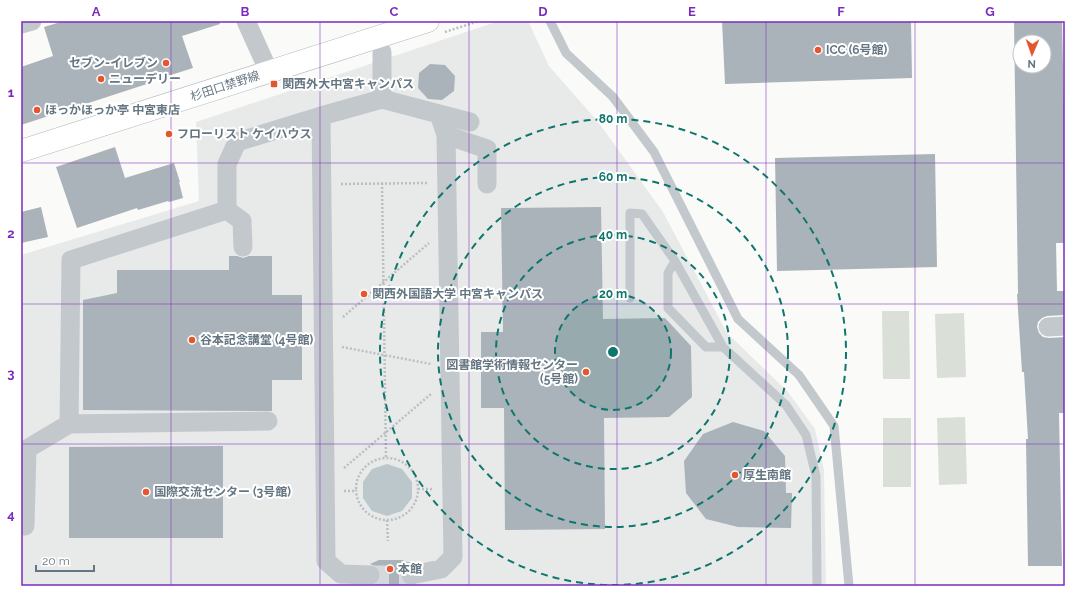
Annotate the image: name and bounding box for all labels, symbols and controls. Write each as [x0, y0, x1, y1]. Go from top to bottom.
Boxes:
text: A [92, 4, 101, 19]
text: B [241, 4, 250, 19]
text: C [390, 4, 399, 19]
text: D [538, 4, 548, 19]
text: E [688, 4, 696, 19]
text: F [837, 4, 845, 19]
text: G [985, 4, 995, 19]
north arrow [1012, 34, 1052, 74]
place label: ICC (6号館) [826, 43, 888, 57]
marker: ICC (6号館) [813, 45, 823, 55]
place label: セブン-イレブン [69, 56, 158, 70]
text: N [1027, 57, 1036, 70]
marker: セブン-イレブン [161, 58, 171, 68]
street label: 杉田口禁野線 [189, 68, 261, 104]
place label: ニューデリー [109, 72, 181, 86]
marker: ニューデリー [96, 74, 106, 84]
place label: 関西外大中宮キャンパス [282, 77, 414, 91]
marker: 関西外大中宮キャンパス [269, 79, 279, 89]
text: 1 [8, 85, 15, 100]
place label: ほっかほっか亭 中宮東店 [45, 103, 180, 117]
marker: ほっかほっか亭 中宮東店 [32, 105, 42, 115]
text: 80 m [599, 112, 627, 126]
place label: フローリスト ケイハウス [177, 127, 311, 141]
marker: フローリスト ケイハウス [164, 129, 174, 139]
text: 60 m [599, 170, 627, 184]
text: 2 [7, 226, 15, 241]
text: 40 m [599, 228, 627, 242]
place label: 関西外国語大学 中宮キャンパス [372, 287, 543, 301]
text: 20 m [599, 287, 627, 301]
marker: 関西外国語大学 中宮キャンパス [359, 289, 369, 299]
place label: 谷本記念講堂 (4号館) [200, 333, 313, 347]
marker: 谷本記念講堂 (4号館) [187, 335, 197, 345]
centre of rings [606, 345, 620, 359]
place label: 図書館学術情報センター (5号館) [446, 358, 578, 386]
text: 3 [7, 366, 15, 381]
marker: 図書館学術情報センター (5号館) [581, 367, 591, 377]
place label: 厚生南館 [743, 468, 791, 482]
marker: 厚生南館 [730, 470, 740, 480]
place label: 国際交流センター (3号館) [154, 485, 291, 499]
marker: 国際交流センター (3号館) [141, 487, 151, 497]
text: 4 [7, 507, 15, 522]
scale bar [36, 547, 94, 573]
text: 20 m [42, 554, 70, 568]
place label: 本館 [398, 562, 422, 576]
marker: 本館 [385, 564, 395, 574]

